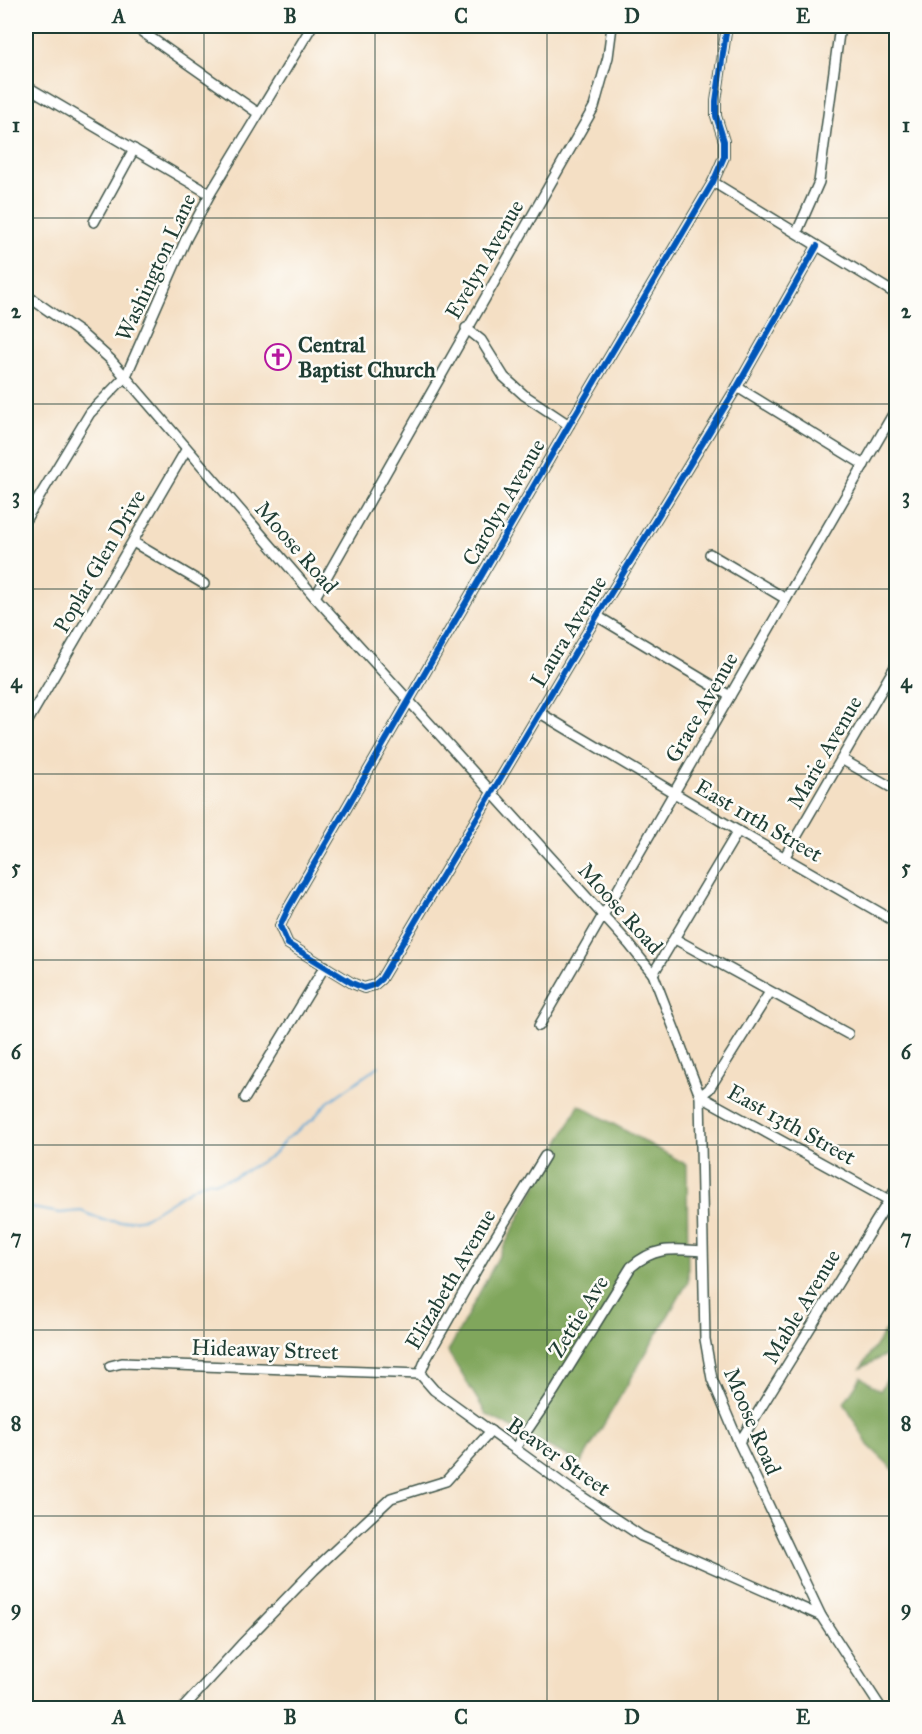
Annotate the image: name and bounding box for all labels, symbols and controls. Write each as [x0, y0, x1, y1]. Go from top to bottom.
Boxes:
text: A [110, 4, 126, 28]
text: B [283, 4, 297, 28]
text: C [454, 4, 468, 28]
text: D [624, 4, 640, 28]
text: E [796, 4, 811, 28]
text: 1 [12, 113, 20, 137]
text: 1 [902, 113, 910, 137]
street label: Washington Lane [109, 189, 201, 345]
street label: Evelyn Avenue [439, 195, 529, 324]
text: 2 [11, 299, 22, 323]
text: 2 [901, 299, 912, 323]
place label: Central Baptist Church [298, 331, 436, 383]
church icon: Central Baptist Church [263, 342, 293, 372]
street label: Carolyn Avenue [456, 434, 551, 571]
text: 3 [12, 484, 20, 509]
text: 3 [902, 484, 910, 509]
street label: Poplar Glen Drive [47, 485, 151, 638]
street label: Moose Road [249, 496, 344, 599]
street label: Laura Avenue [525, 570, 612, 692]
street label: Grace Avenue [659, 647, 744, 767]
text: 4 [10, 669, 22, 694]
text: 4 [900, 669, 912, 694]
street label: Marie Avenue [781, 691, 868, 814]
street label: East 11th Street [690, 773, 827, 868]
text: 5 [11, 855, 21, 879]
text: 5 [901, 855, 911, 879]
street label: Moose Road [573, 857, 669, 960]
text: 6 [11, 1040, 23, 1064]
text: 6 [901, 1040, 913, 1064]
street label: East 13th Street [723, 1078, 861, 1171]
street label: Elizabeth Avenue [399, 1204, 502, 1354]
text: 7 [11, 1225, 22, 1249]
text: 7 [901, 1225, 912, 1249]
street label: Mable Avenue [757, 1244, 846, 1368]
street label: Zettie Ave [543, 1270, 614, 1362]
street label: Hideaway Street [191, 1333, 339, 1366]
street label: Moose Road [718, 1364, 787, 1479]
text: 8 [11, 1411, 21, 1435]
street label: Beaver Street [502, 1411, 616, 1502]
text: 8 [901, 1411, 911, 1435]
text: 9 [11, 1596, 21, 1621]
text: 9 [901, 1596, 911, 1621]
text: A [110, 1705, 126, 1729]
text: B [283, 1705, 297, 1729]
text: C [454, 1705, 468, 1729]
text: D [624, 1705, 640, 1729]
text: E [796, 1705, 811, 1729]

